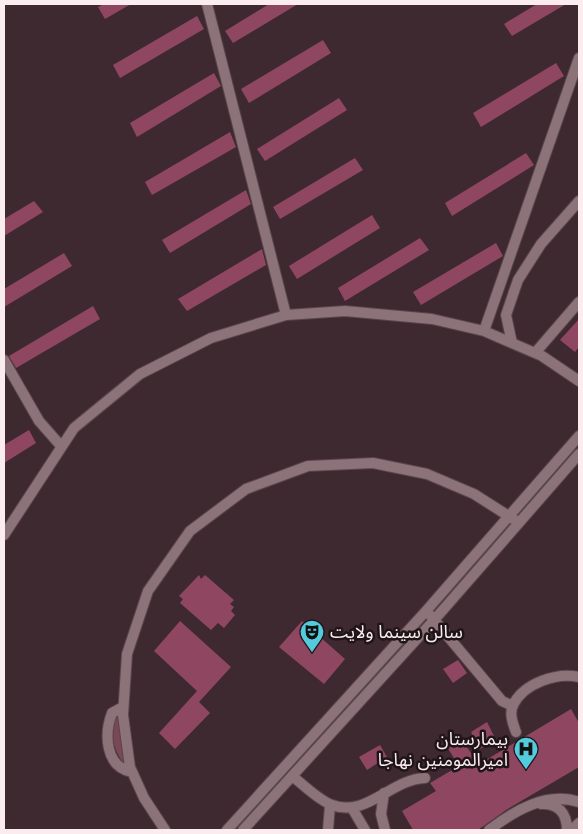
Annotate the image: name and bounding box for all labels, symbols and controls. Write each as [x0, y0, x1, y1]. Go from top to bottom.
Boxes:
theatre icon: سالن سینما ولایت [299, 619, 325, 653]
place label: سالن سینما ولایت [330, 620, 463, 643]
place label: بیمارستان امیرالمومنین نهاجا [378, 727, 508, 771]
hospital icon: بیمارستان امیرالمومنین نهاجا [513, 736, 539, 770]

